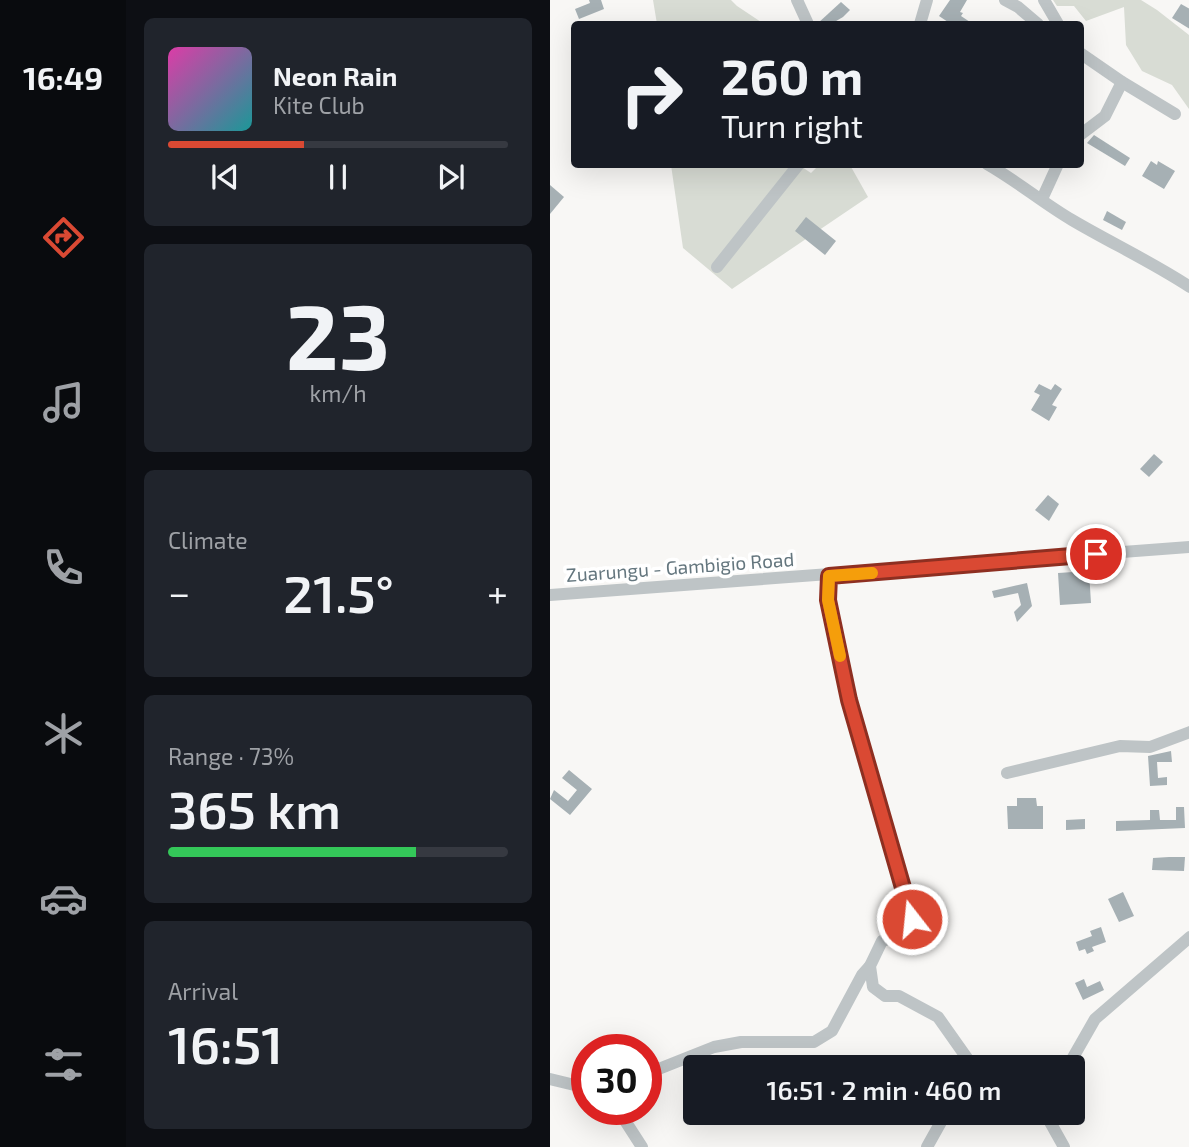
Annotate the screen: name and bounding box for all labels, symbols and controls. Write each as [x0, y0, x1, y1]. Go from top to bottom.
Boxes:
text: 260 m [721, 46, 863, 105]
icon: right [606, 49, 697, 140]
text: 16:49 [23, 58, 103, 96]
text: Neon Rain [273, 60, 397, 91]
text: Kite Club [273, 91, 365, 119]
text: Turn right [721, 106, 863, 144]
icon: previous [206, 158, 244, 196]
icon: pause [319, 158, 357, 196]
icon: next [432, 158, 470, 196]
icon: directions [39, 213, 88, 262]
text: 23 [286, 279, 390, 388]
icon: music [39, 378, 88, 427]
text: km/h [309, 379, 367, 407]
pin [1066, 524, 1126, 584]
text: Climate [168, 526, 248, 554]
icon: arrive [1077, 535, 1115, 573]
icon: phone [39, 543, 88, 592]
street label: Zuarungu - Gambigio Road [565, 547, 795, 586]
text: 21.5° [283, 561, 394, 623]
text: − [168, 569, 190, 615]
text: + [487, 569, 508, 615]
icon: climate [39, 709, 88, 758]
text: Range · 73% [168, 742, 294, 770]
text: 365 km [168, 777, 341, 839]
icon: car [39, 874, 88, 923]
position arrow [875, 882, 949, 956]
text: Arrival [168, 977, 238, 1005]
text: 16:51 [168, 1012, 283, 1074]
speed limit sign: 30 [571, 1034, 662, 1125]
icon: filters [39, 1040, 88, 1089]
text: 16:51 · 2 min · 460 m [767, 1074, 1001, 1105]

